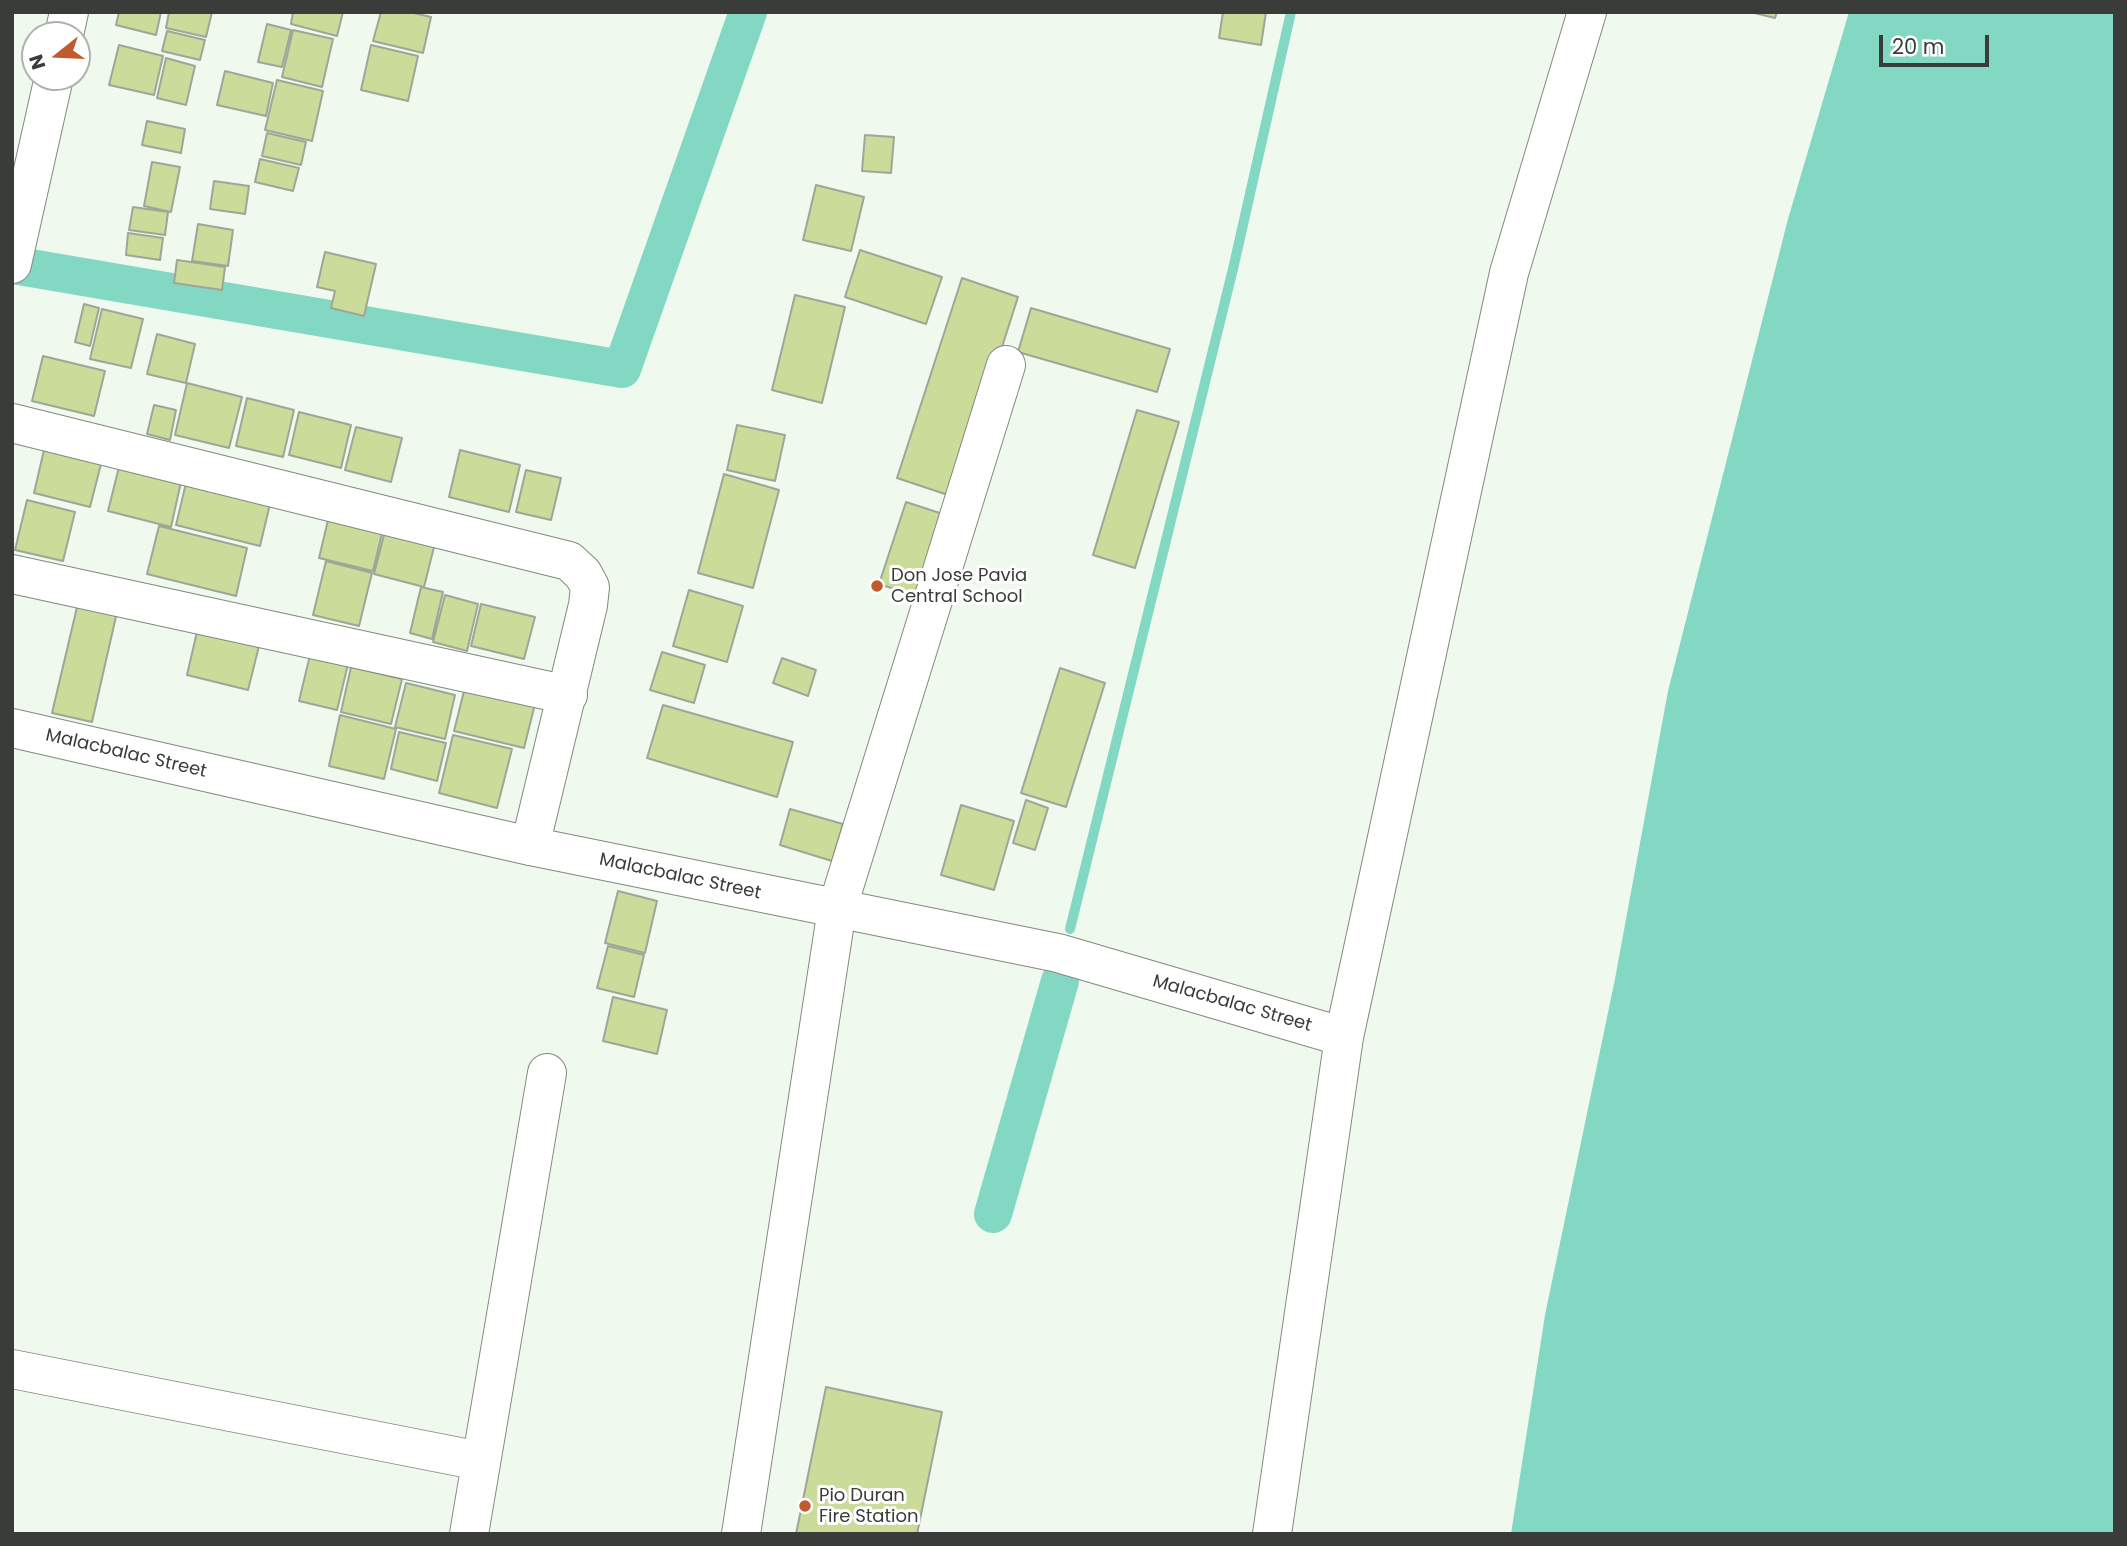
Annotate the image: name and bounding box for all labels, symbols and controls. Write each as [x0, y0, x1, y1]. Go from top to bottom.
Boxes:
north arrow [21, 21, 91, 91]
scale bar [1882, 21, 1992, 65]
text: 20 m [1892, 32, 1945, 61]
text: N [22, 51, 53, 73]
place label: Don Jose Pavia Central School [891, 565, 1027, 608]
marker: Don Jose Pavia Central School [869, 578, 885, 594]
street label: Malacbalac Street [43, 725, 209, 783]
street label: Malacbalac Street [597, 849, 763, 905]
street label: Malacbalac Street [1150, 971, 1314, 1037]
place label: Pio Duran Fire Station [819, 1485, 918, 1528]
marker: Pio Duran Fire Station [797, 1498, 813, 1514]

